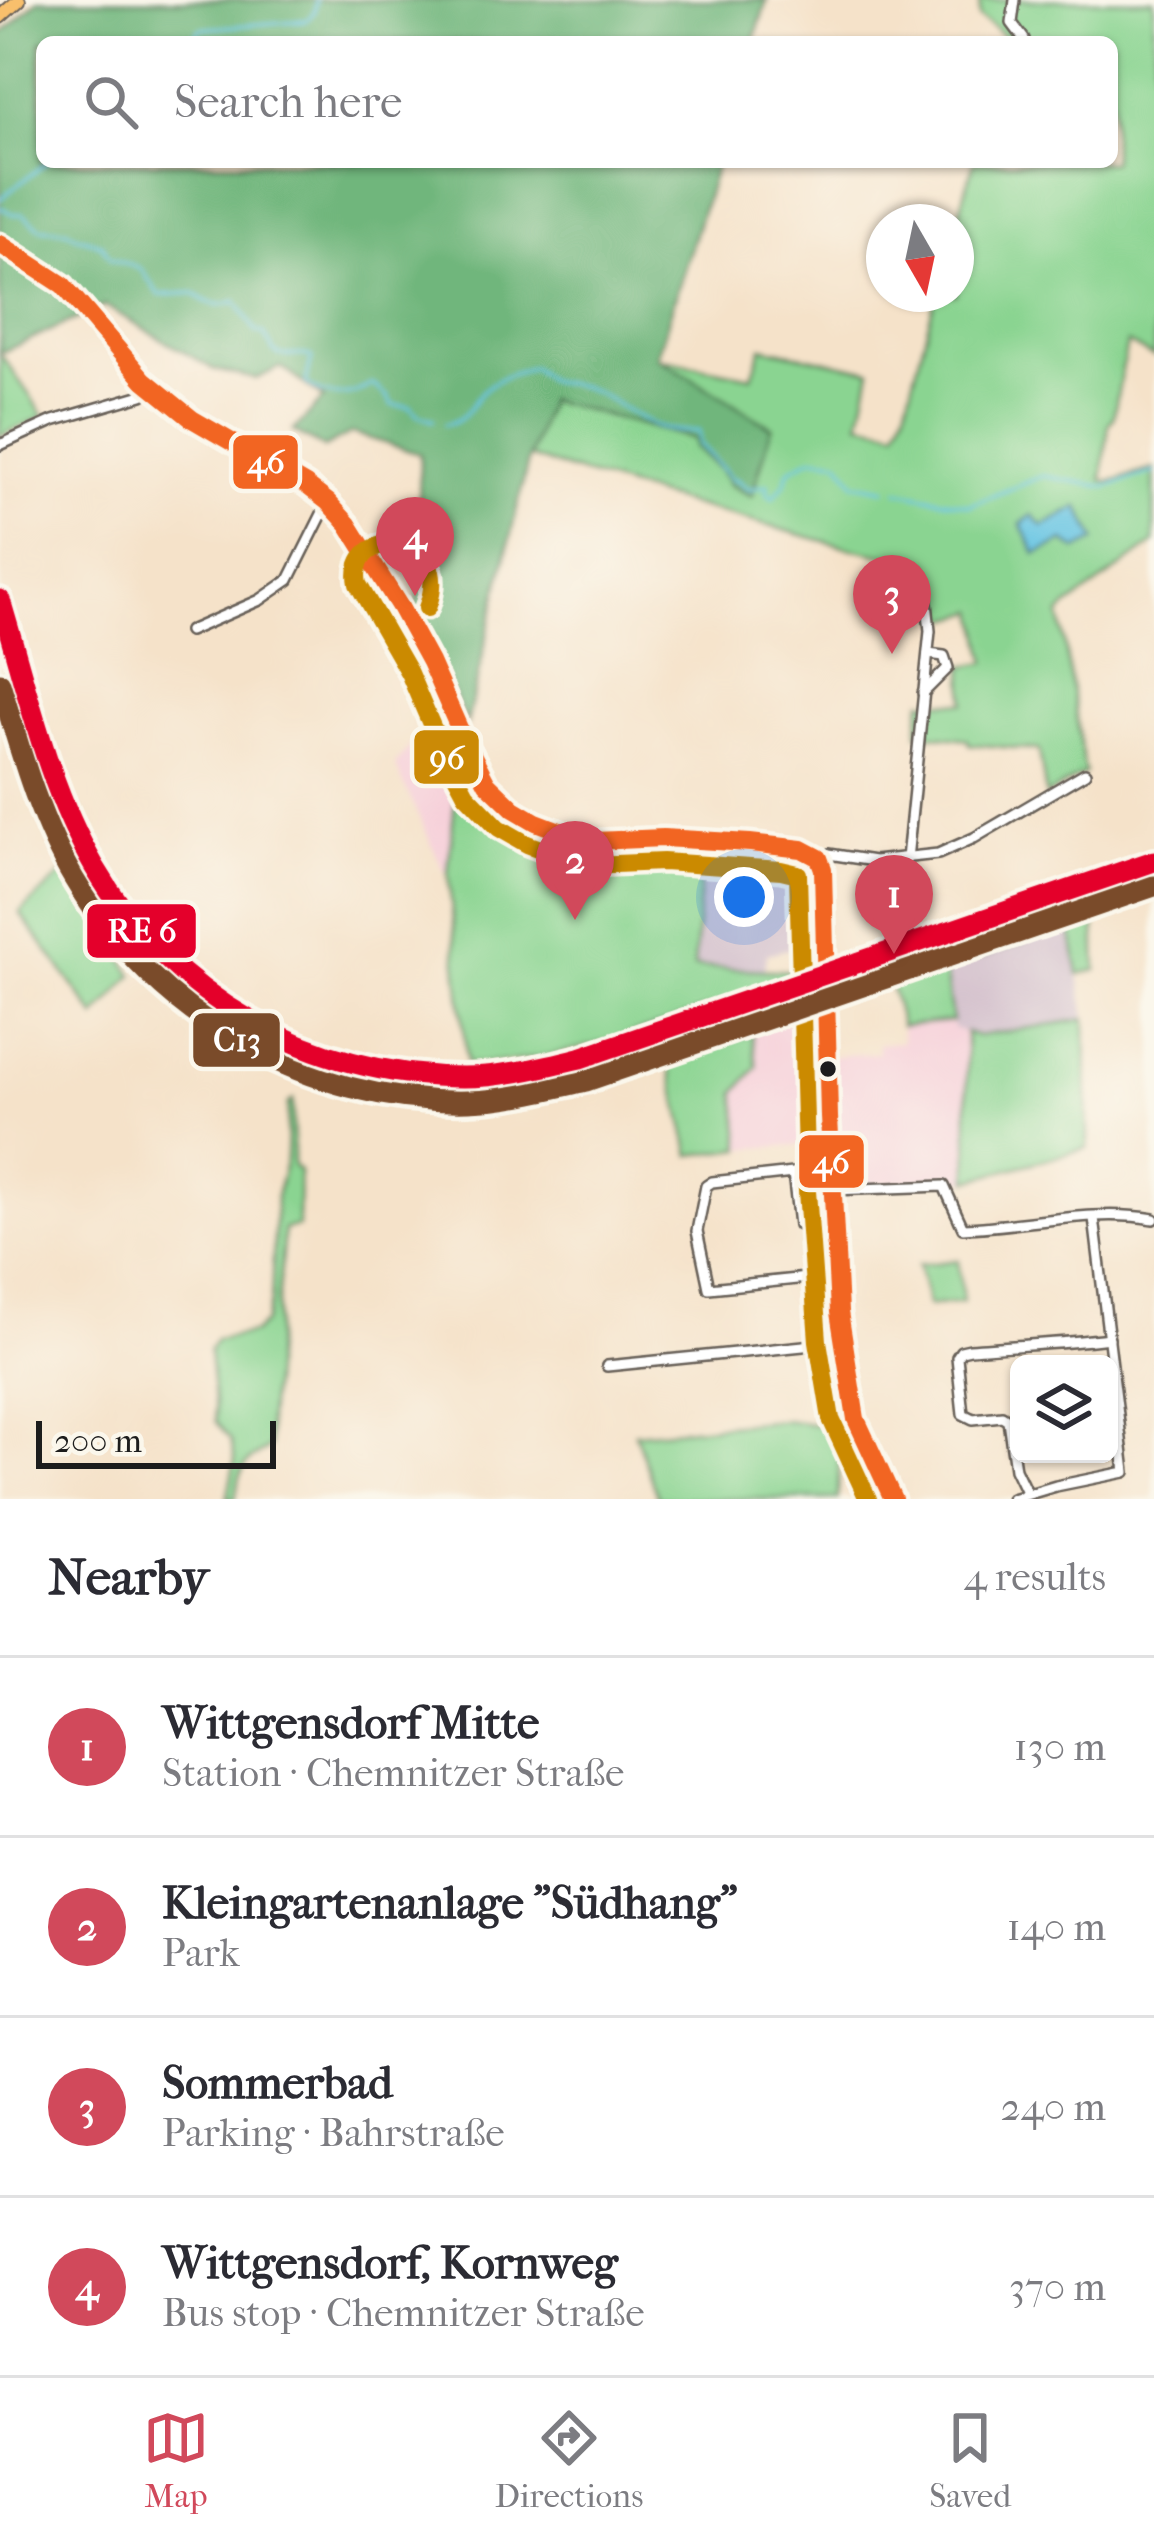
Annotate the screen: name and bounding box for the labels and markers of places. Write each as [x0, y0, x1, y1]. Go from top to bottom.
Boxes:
pin: 4 [376, 497, 454, 596]
pin: 3 [853, 555, 931, 654]
pin: 2 [536, 821, 614, 920]
pin: 1 [855, 855, 933, 954]
unlabelled marker [817, 1058, 839, 1080]

